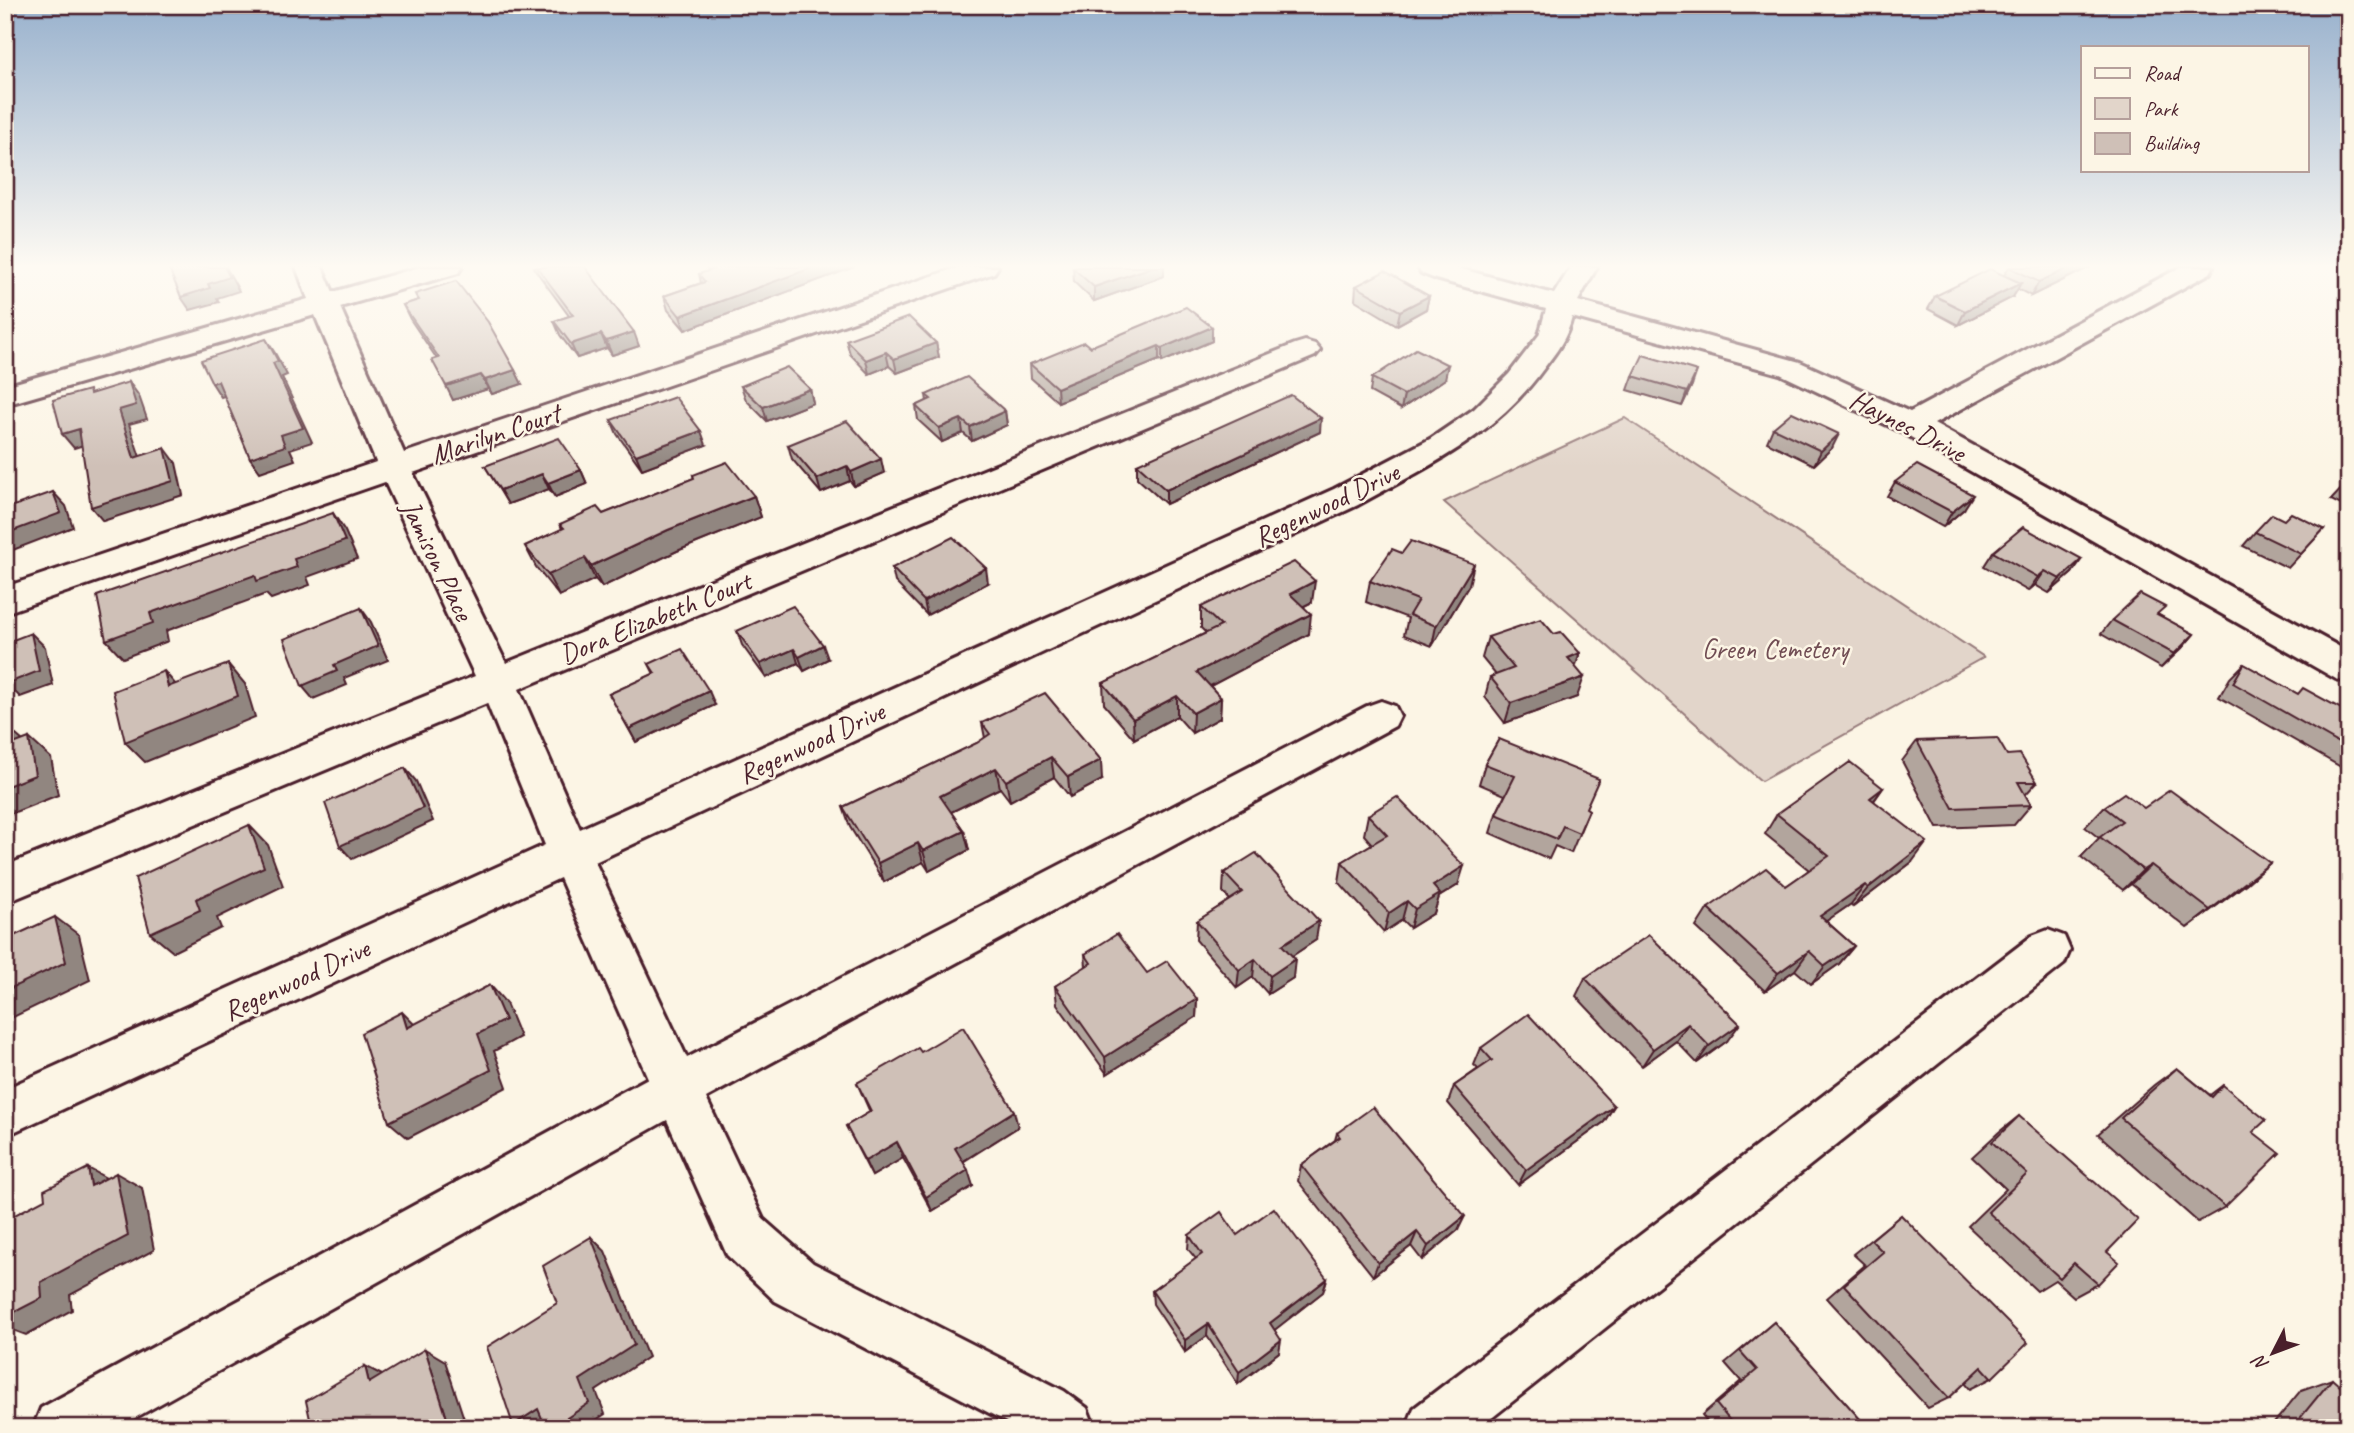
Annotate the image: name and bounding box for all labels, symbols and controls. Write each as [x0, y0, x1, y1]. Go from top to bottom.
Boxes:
legend [2081, 46, 2308, 172]
text: Road [2144, 60, 2183, 86]
text: Park [2144, 96, 2179, 122]
text: Building [2144, 130, 2201, 156]
street label: Haynes Drive [1844, 381, 1973, 470]
street label: Marilyn Court [426, 394, 568, 472]
street label: Regenwood Drive [1248, 453, 1406, 555]
street label: Jamison Place [393, 493, 482, 628]
street label: Dora Elizabeth Court [554, 562, 758, 672]
park label: Green Cemetery [1702, 631, 1851, 666]
street label: Regenwood Drive [732, 693, 892, 792]
street label: Regenwood Drive [217, 930, 377, 1029]
north arrow [2238, 1318, 2308, 1388]
text: N [2246, 1349, 2274, 1376]

